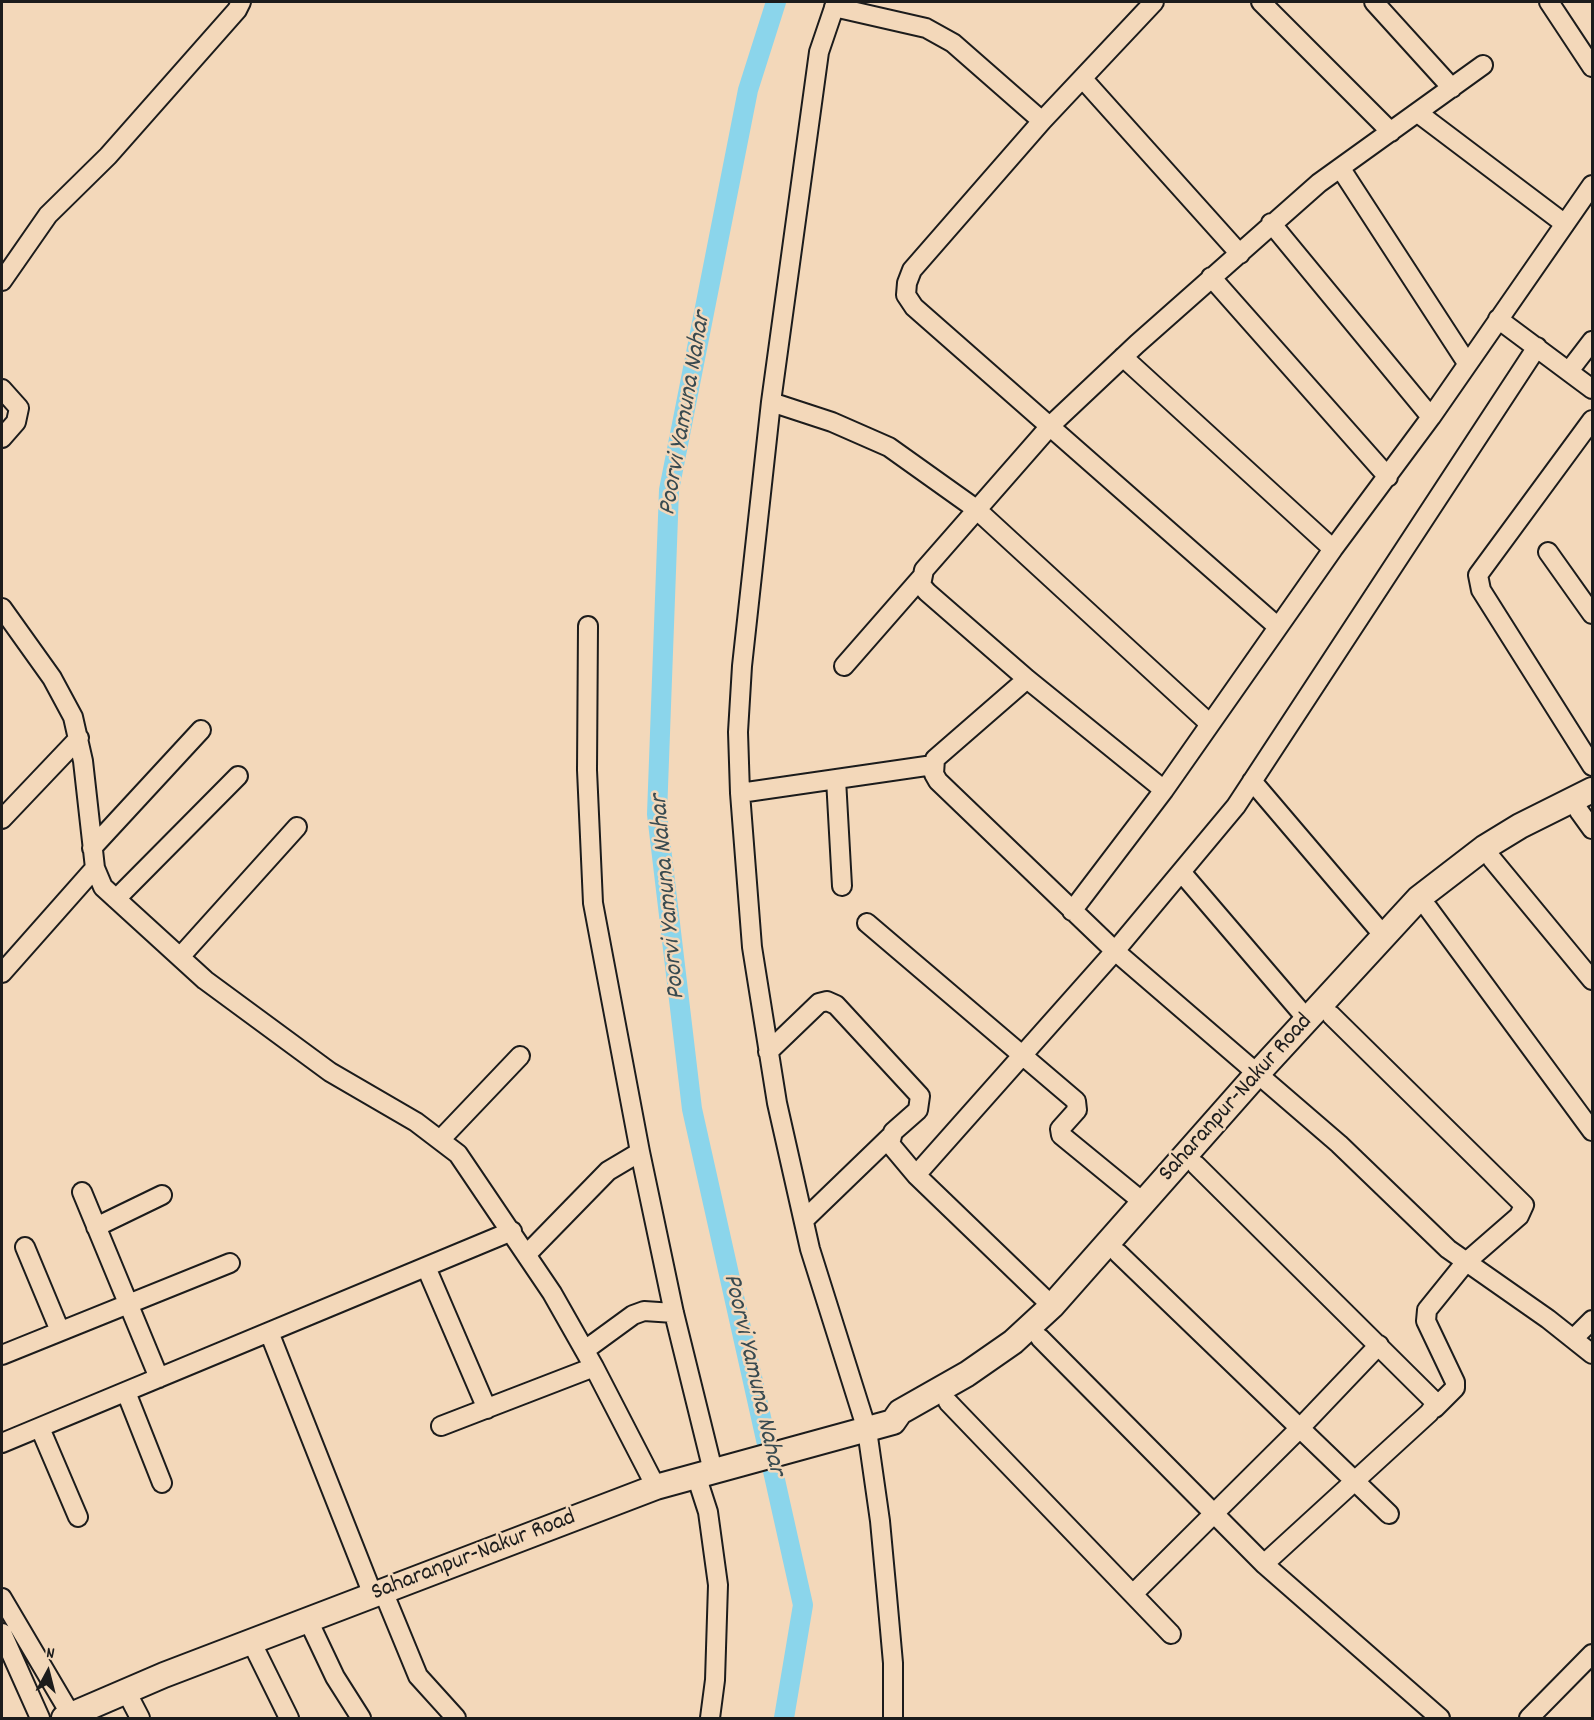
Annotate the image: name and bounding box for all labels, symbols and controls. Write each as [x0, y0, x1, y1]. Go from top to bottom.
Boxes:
water label: Poorvi Yamuna Nahar [654, 310, 720, 518]
water label: Poorvi Yamuna Nahar [645, 793, 695, 1001]
street label: Saharanpur-Nakur Road [1154, 1009, 1320, 1189]
water label: Poorvi Yamuna Nahar [714, 1271, 790, 1479]
street label: Saharanpur-Nakur Road [368, 1505, 580, 1609]
north arrow [18, 1642, 78, 1702]
text: N [45, 1642, 56, 1666]

